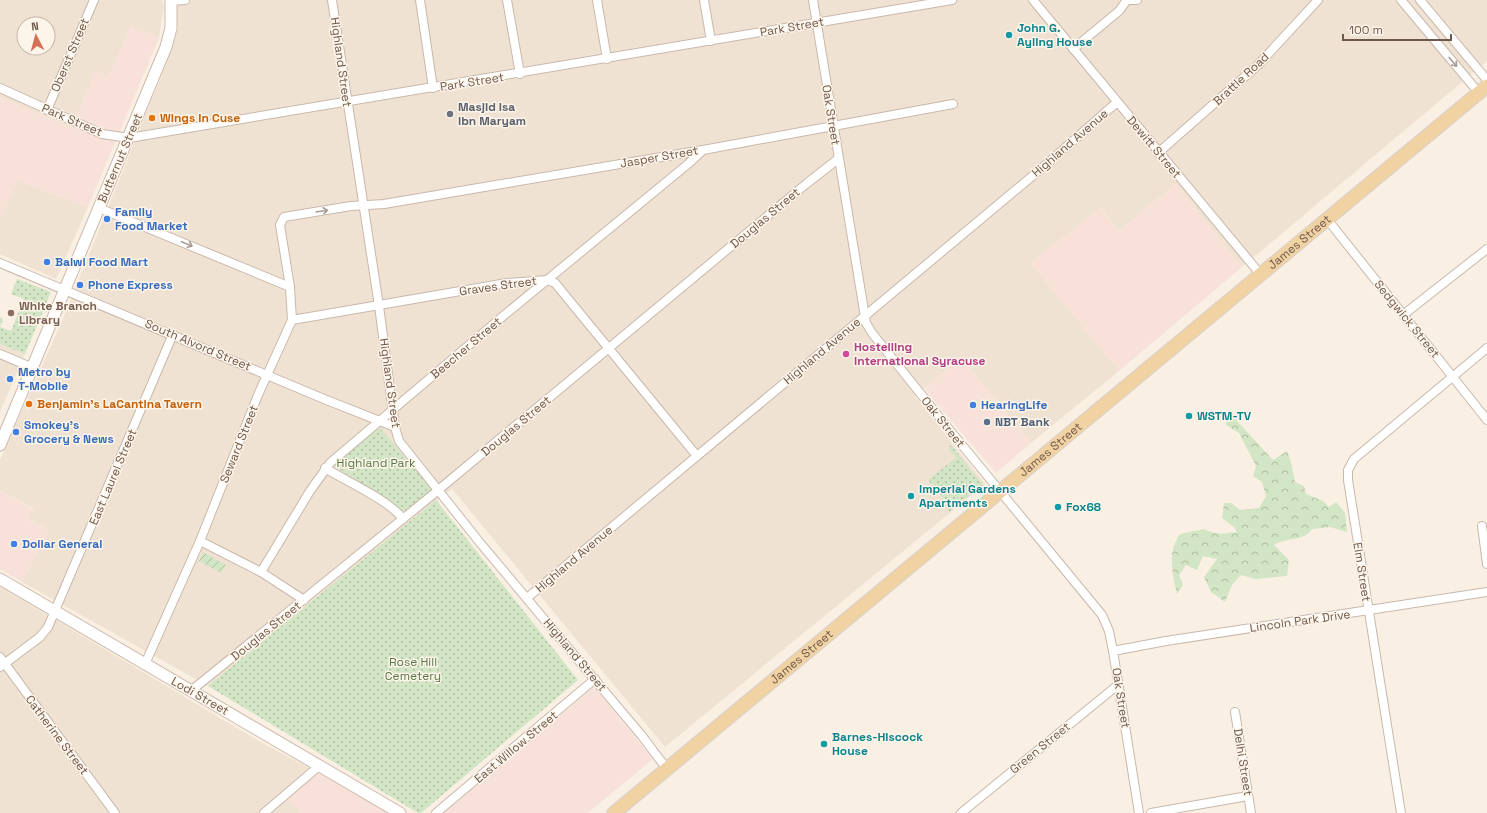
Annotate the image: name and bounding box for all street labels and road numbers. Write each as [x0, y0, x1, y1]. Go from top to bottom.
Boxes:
street label: Park Street [759, 14, 825, 40]
street label: Oberst Street [47, 16, 93, 94]
street label: Highland Street [327, 16, 355, 108]
street label: Brattle Road [1210, 49, 1272, 109]
street label: Park Street [439, 69, 505, 95]
street label: Oak Street [818, 84, 844, 146]
street label: Park Street [39, 100, 105, 140]
street label: Highland Avenue [1028, 105, 1112, 181]
street label: Butternut Street [94, 111, 146, 205]
street label: Dewitt Street [1123, 113, 1185, 181]
street label: Jasper Street [619, 142, 699, 172]
street label: Douglas Street [727, 184, 803, 252]
street label: James Street [1265, 211, 1334, 273]
street label: Graves Street [458, 273, 538, 299]
street label: Sedgwick Street [1371, 277, 1443, 361]
street label: Beecher Street [427, 314, 505, 382]
street label: Highland Avenue [780, 314, 864, 388]
street label: South Alvord Street [142, 315, 254, 375]
street label: Highland Street [376, 337, 404, 429]
street label: Douglas Street [478, 392, 554, 460]
street label: Oak Street [918, 393, 968, 451]
street label: Seward Street [216, 403, 262, 485]
street label: James Street [1016, 419, 1085, 480]
street label: East Laurel Street [85, 426, 141, 528]
street label: Highland Avenue [532, 522, 616, 596]
street label: Elm Street [1349, 541, 1375, 603]
street label: Douglas Street [227, 598, 305, 664]
street label: Lincoln Park Drive [1249, 606, 1351, 636]
street label: Highland Street [540, 615, 610, 695]
street label: James Street [767, 626, 836, 688]
street label: Oak Street [1108, 667, 1134, 729]
street label: Lodi Street [168, 673, 232, 719]
street label: Catherine Street [22, 692, 92, 778]
street label: East Willow Street [471, 707, 561, 787]
street label: Green Street [1006, 719, 1074, 777]
street label: Delhi Street [1230, 727, 1256, 797]

